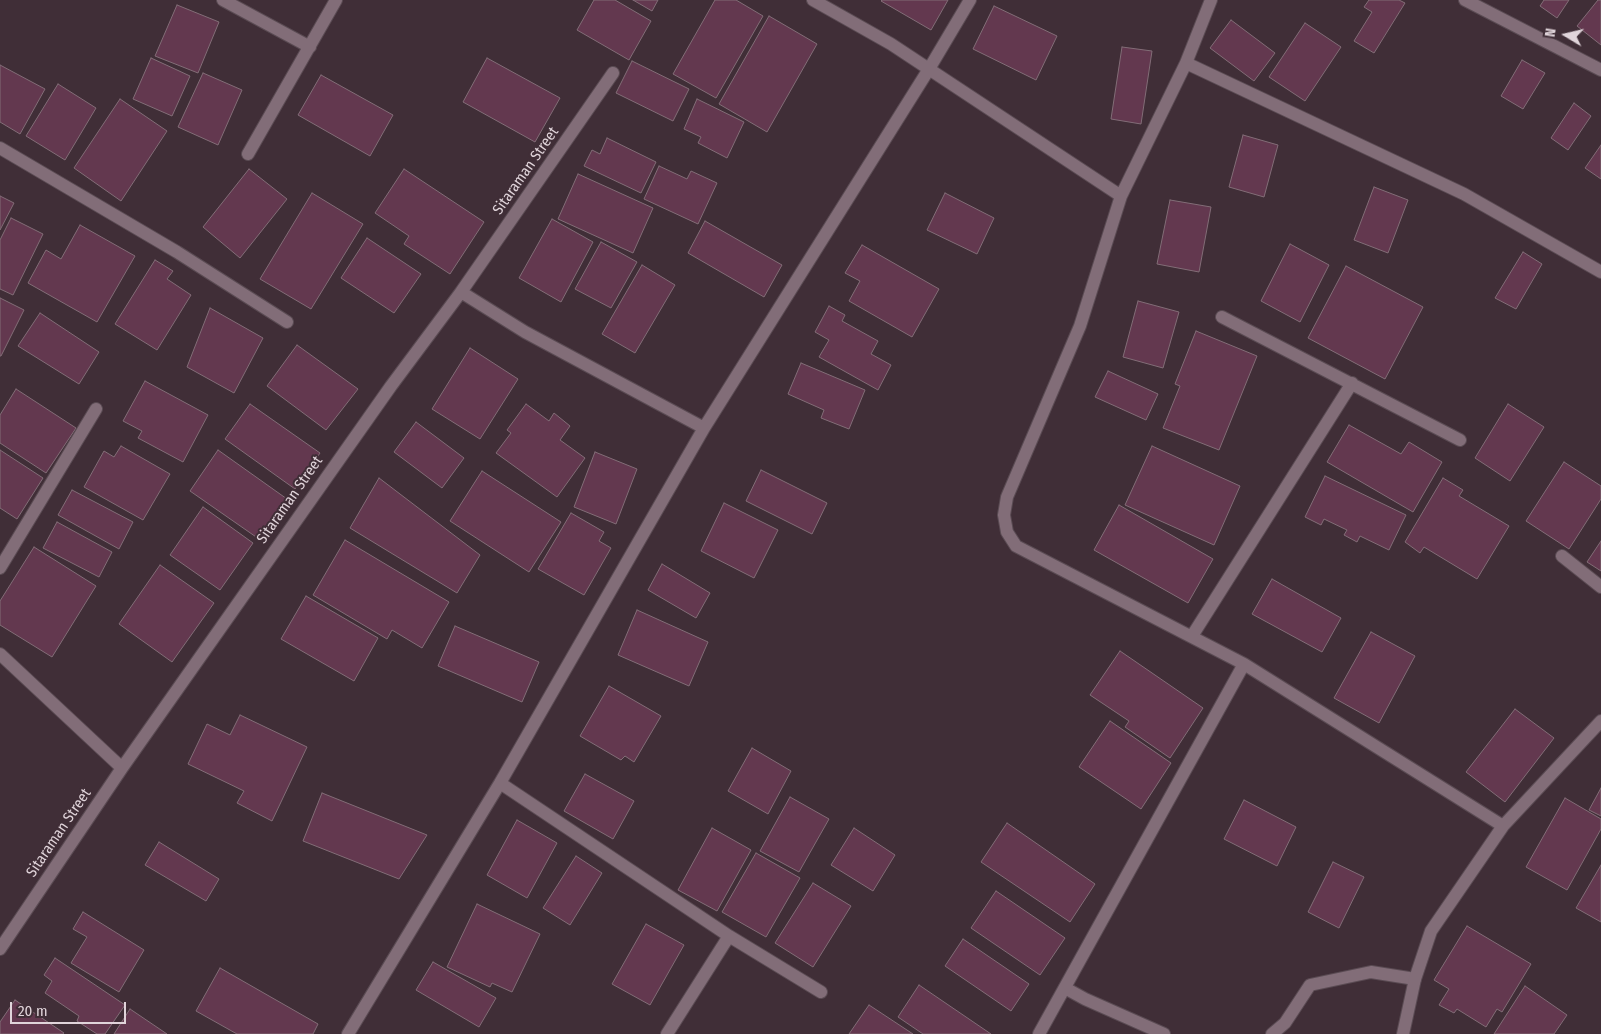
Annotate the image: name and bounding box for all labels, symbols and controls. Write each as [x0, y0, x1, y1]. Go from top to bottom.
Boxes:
north arrow [1541, 10, 1591, 60]
text: N [1542, 27, 1560, 38]
street label: Sitaraman Street [489, 124, 563, 218]
street label: Sitaraman Street [253, 453, 327, 547]
street label: Sitaraman Street [23, 785, 95, 881]
scale bar [12, 992, 129, 1024]
text: 20 m [18, 1002, 48, 1020]

